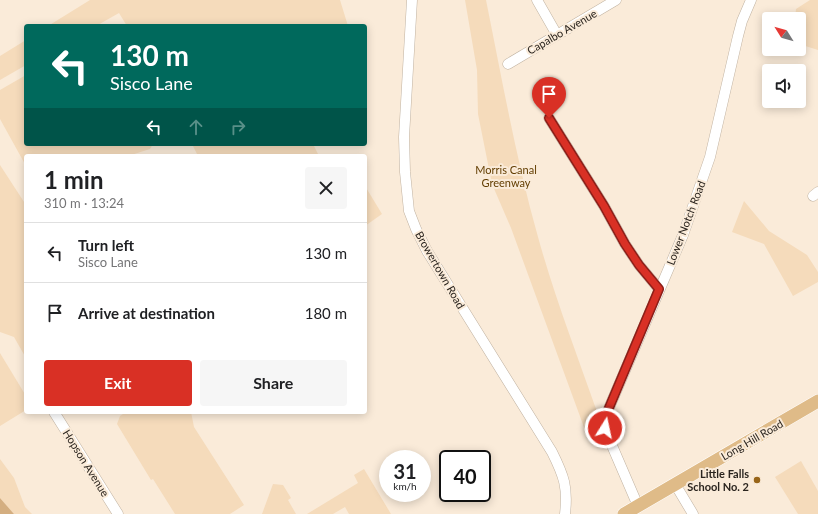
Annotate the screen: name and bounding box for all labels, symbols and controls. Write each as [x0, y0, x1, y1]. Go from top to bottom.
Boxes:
street label: Capalbo Avenue [525, 6, 599, 57]
north arrow [762, 12, 806, 56]
map controls [762, 12, 806, 108]
text: 130 m [110, 38, 189, 72]
icon: left [44, 40, 96, 92]
button: sound [762, 64, 806, 108]
text: Sisco Lane [110, 72, 193, 94]
pin [532, 77, 566, 118]
icon: arrive [538, 83, 560, 105]
icon: left [143, 116, 165, 138]
icon: ahead [185, 116, 207, 138]
icon: right [227, 116, 249, 138]
park label: Morris Canal Greenway [475, 163, 537, 189]
text: 1 min [44, 165, 104, 194]
button: close [305, 167, 347, 209]
street label: Lower Notch Road [663, 179, 708, 267]
text: 310 m · 13:24 [44, 195, 124, 211]
street label: Browertown Road [413, 229, 468, 311]
text: Turn left [78, 236, 134, 254]
icon: left [44, 242, 66, 264]
text: 130 m [305, 244, 347, 262]
text: Sisco Lane [78, 254, 138, 270]
icon: arrive [44, 302, 66, 324]
text: Arrive at destination [78, 304, 215, 322]
text: 180 m [305, 304, 347, 322]
button: Exit [44, 360, 192, 406]
button: Share [200, 360, 347, 406]
position arrow [584, 407, 626, 449]
street label: Long Hill Road [718, 417, 785, 463]
street label: Hopson Avenue [61, 427, 112, 499]
speed limit sign: 40 [439, 450, 491, 502]
text: 31 [393, 459, 417, 483]
place label: Little Falls School No. 2 [687, 467, 749, 493]
marker: Little Falls School No. 2 [752, 475, 762, 485]
text: km/h [393, 480, 417, 492]

